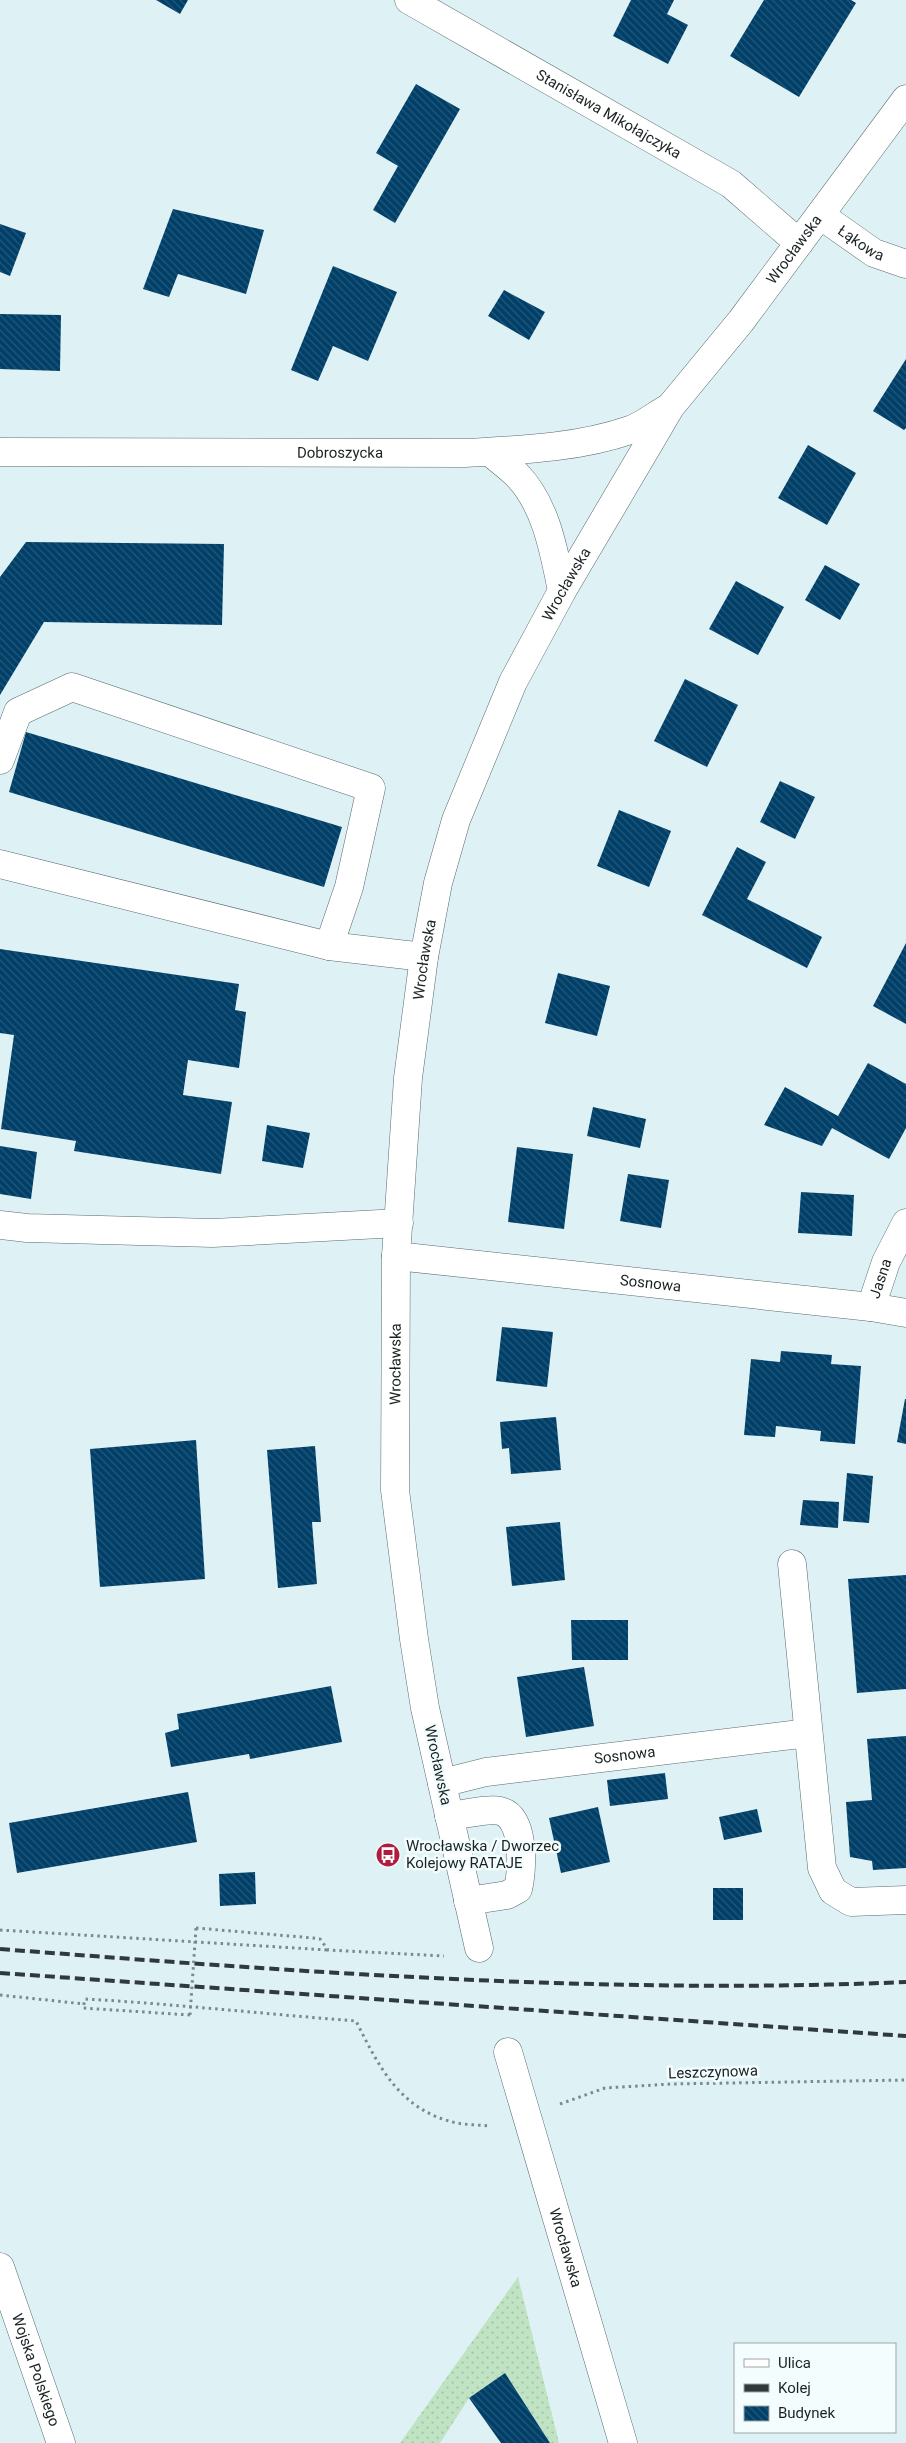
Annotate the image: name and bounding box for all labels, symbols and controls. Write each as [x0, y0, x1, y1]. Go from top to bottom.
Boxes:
street label: Stanisława Mikołajczyka [533, 66, 684, 163]
street label: Wrocławska [763, 211, 826, 288]
street label: Łąkowa [834, 221, 886, 265]
street label: Dobroszycka [297, 444, 383, 462]
street label: Wrocławska [539, 544, 595, 624]
street label: Wrocławska [409, 918, 440, 1001]
street label: Jasna [866, 1256, 895, 1301]
street label: Sosnowa [619, 1271, 682, 1296]
street label: Wrocławska [386, 1323, 405, 1405]
street label: Wrocławska [421, 1723, 455, 1807]
street label: Sosnowa [593, 1743, 656, 1768]
place label: Wrocławska / Dworzec Kolejowy RATAJE [406, 1837, 559, 1872]
bus stop icon: Wrocławska / Dworzec Kolejowy RATAJE [375, 1842, 401, 1868]
street label: Leszczynowa [668, 2061, 758, 2083]
street label: Wrocławska [545, 2206, 586, 2289]
street label: Wojska Polskiego [8, 2311, 64, 2429]
legend [734, 2343, 896, 2433]
text: Ulica [778, 2354, 811, 2372]
text: Kolej [778, 2379, 811, 2397]
text: Budynek [778, 2404, 835, 2422]

